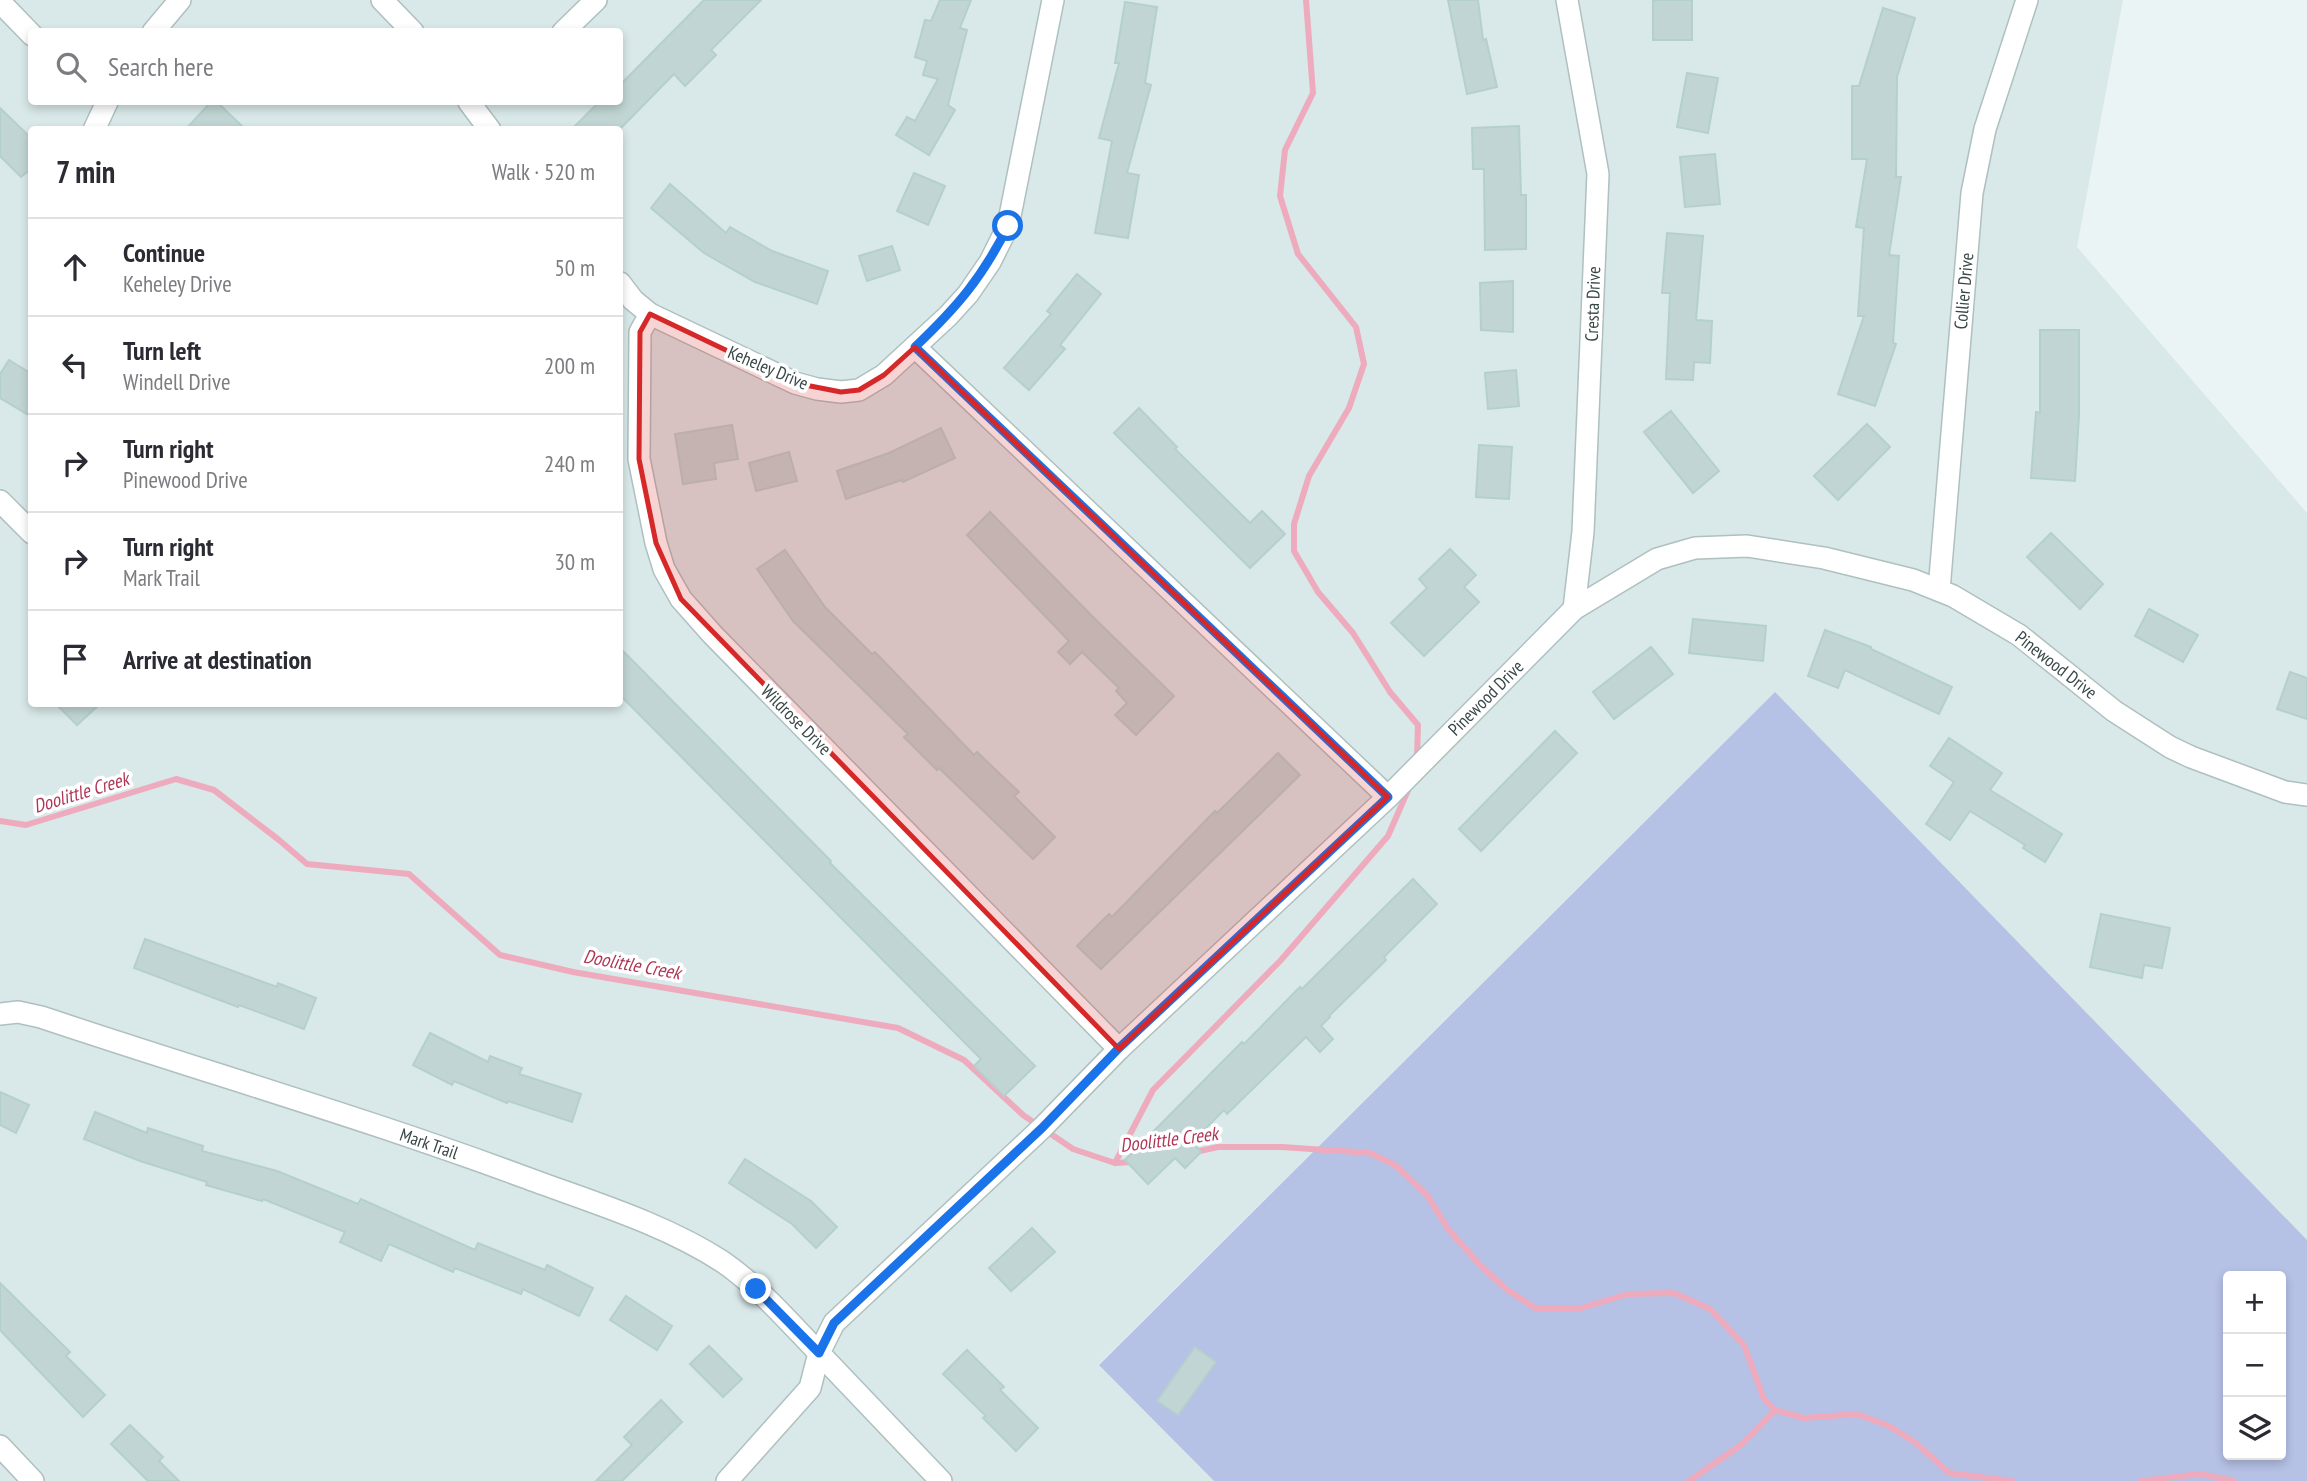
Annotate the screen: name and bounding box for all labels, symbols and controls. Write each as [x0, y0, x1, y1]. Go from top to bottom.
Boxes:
search box [28, 28, 623, 105]
icon: search [52, 48, 90, 86]
text: Search here [108, 50, 214, 83]
text: 7 min [56, 152, 115, 191]
text: Walk · 520 m [492, 157, 595, 186]
route start [992, 210, 1023, 241]
text: Continue [123, 236, 205, 269]
icon: ahead [56, 248, 94, 286]
street label: Collier Drive [1949, 252, 1978, 330]
text: 50 m [554, 253, 595, 282]
street label: Cresta Drive [1580, 266, 1605, 342]
text: Keheley Drive [123, 269, 232, 298]
text: Turn left [123, 334, 201, 367]
street label: Keheley Drive [725, 340, 812, 395]
icon: left [56, 346, 94, 384]
text: 200 m [544, 351, 595, 380]
text: Windell Drive [123, 367, 230, 396]
text: Turn right [123, 432, 214, 465]
icon: right [56, 444, 94, 482]
text: 240 m [544, 449, 595, 478]
text: Pinewood Drive [123, 465, 248, 494]
text: Turn right [123, 530, 214, 563]
icon: right [56, 542, 94, 580]
text: 30 m [554, 547, 595, 576]
text: Mark Trail [123, 563, 200, 592]
street label: Pinewood Drive [2011, 626, 2102, 704]
icon: arrive [56, 640, 94, 678]
text: Arrive at destination [123, 643, 312, 676]
street label: Pinewood Drive [1443, 655, 1528, 740]
street label: Wildrose Drive [756, 679, 837, 760]
water label: Doolittle Creek [30, 765, 134, 818]
water label: Doolittle Creek [582, 944, 685, 985]
water label: Doolittle Creek [1119, 1121, 1222, 1157]
street label: Mark Trail [397, 1123, 462, 1164]
map controls [2223, 1271, 2286, 1460]
button: + [2223, 1271, 2286, 1334]
route end [740, 1273, 771, 1304]
button: − [2223, 1334, 2286, 1397]
button: layers [2223, 1397, 2286, 1460]

